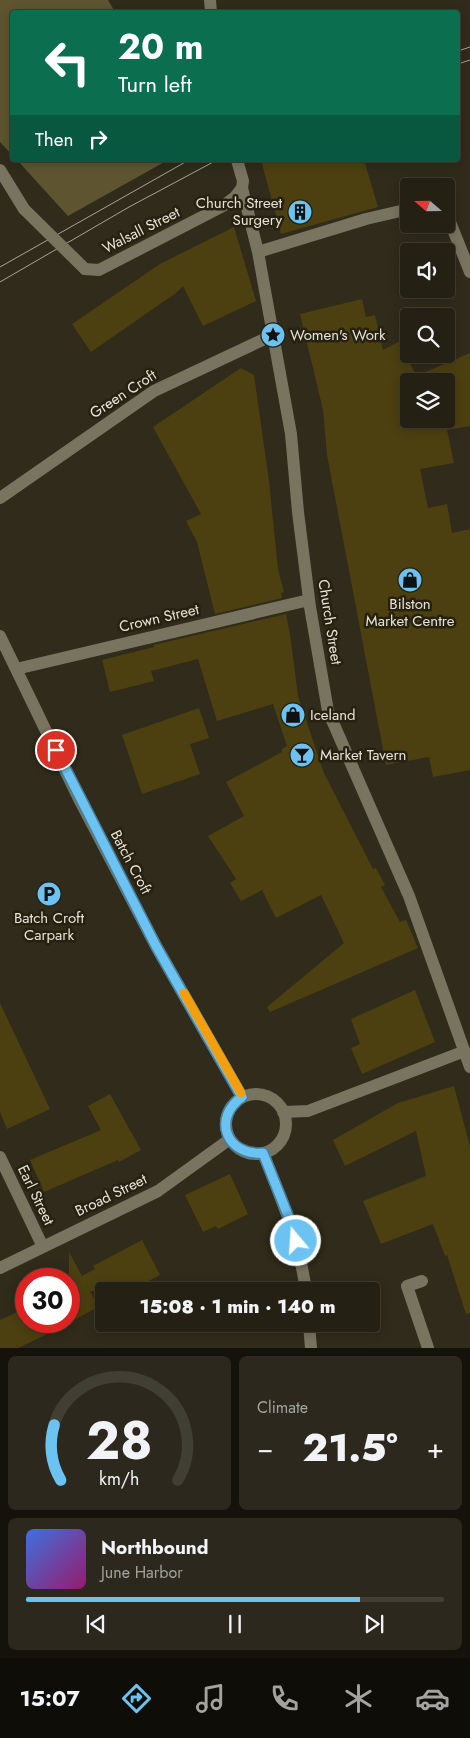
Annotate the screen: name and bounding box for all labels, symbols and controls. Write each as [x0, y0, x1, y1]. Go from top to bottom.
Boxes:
text: 20 m [118, 22, 203, 72]
icon: left [35, 30, 100, 95]
text: Turn left [118, 68, 192, 100]
icon: right [84, 125, 112, 153]
text: Then [35, 126, 74, 153]
north arrow [400, 178, 455, 232]
map controls [400, 178, 455, 428]
place label: Church Street Surgery [196, 192, 282, 231]
building icon: Church Street Surgery [287, 199, 313, 225]
street label: Walsall Street [98, 201, 184, 259]
button: sound [400, 243, 455, 298]
button: search [400, 308, 455, 363]
place icon: Women's Work [260, 322, 286, 348]
place label: Women's Work [290, 324, 386, 346]
street label: Green Croft [85, 364, 161, 424]
button: layers [400, 373, 455, 428]
shop icon: Bilston Market Centre [397, 567, 423, 593]
street label: Church Street [312, 578, 348, 667]
place label: Bilston Market Centre [366, 593, 455, 632]
street label: Crown Street [117, 598, 202, 638]
shop icon: Iceland [280, 702, 306, 728]
place label: Iceland [310, 704, 356, 726]
pin [35, 729, 77, 771]
icon: arrive [42, 736, 70, 764]
bar icon: Market Tavern [289, 742, 315, 768]
place label: Market Tavern [320, 744, 406, 766]
street label: Batch Croft [105, 826, 157, 898]
parking icon: Batch Croft Carpark [36, 881, 62, 907]
place label: Batch Croft Carpark [14, 907, 84, 946]
street label: Earl Street [12, 1161, 60, 1229]
street label: Broad Street [71, 1168, 151, 1222]
position arrow [269, 1214, 321, 1266]
speed limit sign: 30 [15, 1268, 80, 1333]
text: 15:08 · 1 min · 140 m [139, 1293, 336, 1320]
text: Climate [257, 1396, 308, 1419]
text: 28 [86, 1403, 153, 1479]
text: 21.5° [302, 1420, 398, 1475]
text: − [257, 1428, 274, 1469]
text: + [427, 1428, 444, 1469]
text: km/h [99, 1466, 140, 1492]
text: Northbound [101, 1534, 208, 1561]
text: June Harbor [101, 1561, 183, 1584]
icon: previous [82, 1610, 110, 1638]
icon: pause [221, 1610, 249, 1638]
icon: next [360, 1610, 388, 1638]
icon: directions [119, 1681, 154, 1716]
icon: music [193, 1681, 228, 1716]
icon: phone [267, 1681, 302, 1716]
icon: climate [341, 1681, 376, 1716]
icon: car [415, 1681, 450, 1716]
text: 15:07 [20, 1682, 80, 1714]

